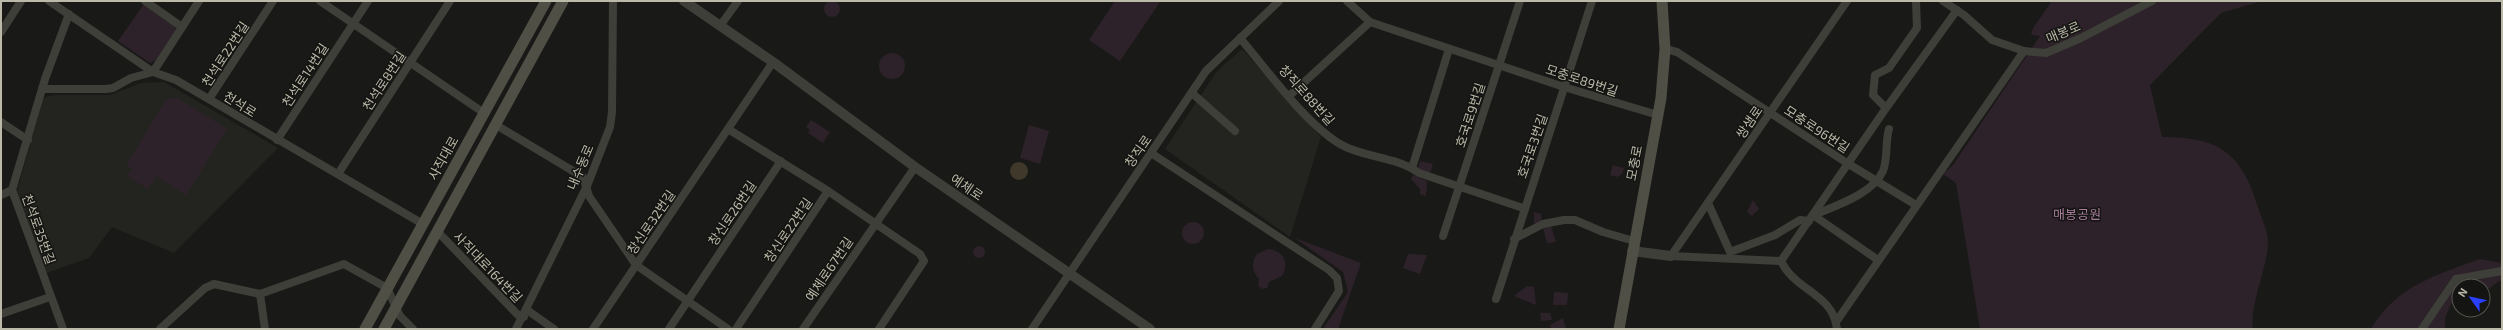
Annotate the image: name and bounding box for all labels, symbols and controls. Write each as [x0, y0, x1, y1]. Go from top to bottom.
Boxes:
street label: 천석로22번길 [198, 18, 252, 90]
street label: 매봉로 [2043, 18, 2083, 46]
street label: 천석로14번길 [278, 40, 332, 110]
street label: 천석로8번길 [359, 48, 409, 114]
street label: 모충로89번길 [1544, 61, 1620, 99]
street label: 창직로88번길 [1276, 62, 1338, 128]
street label: 호국로9번길 [1452, 81, 1488, 149]
street label: 천석로 [221, 88, 259, 120]
street label: 모충로96번길 [1781, 102, 1853, 156]
street label: 쌍샘로 [1732, 103, 1766, 141]
street label: 호국로3번길 [1514, 112, 1550, 180]
street label: 창직로 [1121, 132, 1155, 170]
street label: 사직대로 [424, 133, 462, 183]
street label: 내수동로 [563, 142, 597, 192]
street label: 모충로 [1623, 144, 1645, 182]
street label: 예체로 [948, 170, 986, 204]
street label: 창신로26번길 [705, 178, 759, 248]
street label: 창신로32번길 [624, 187, 678, 257]
street label: 천석로35번길 [19, 191, 59, 267]
street label: 창신로22번길 [761, 195, 815, 265]
park label: 매봉공원 [2053, 206, 2101, 222]
street label: 사직대로164번길 [450, 228, 526, 306]
street label: 예체로67번길 [802, 234, 856, 304]
north arrow [2451, 278, 2491, 318]
text: N [2455, 285, 2470, 299]

